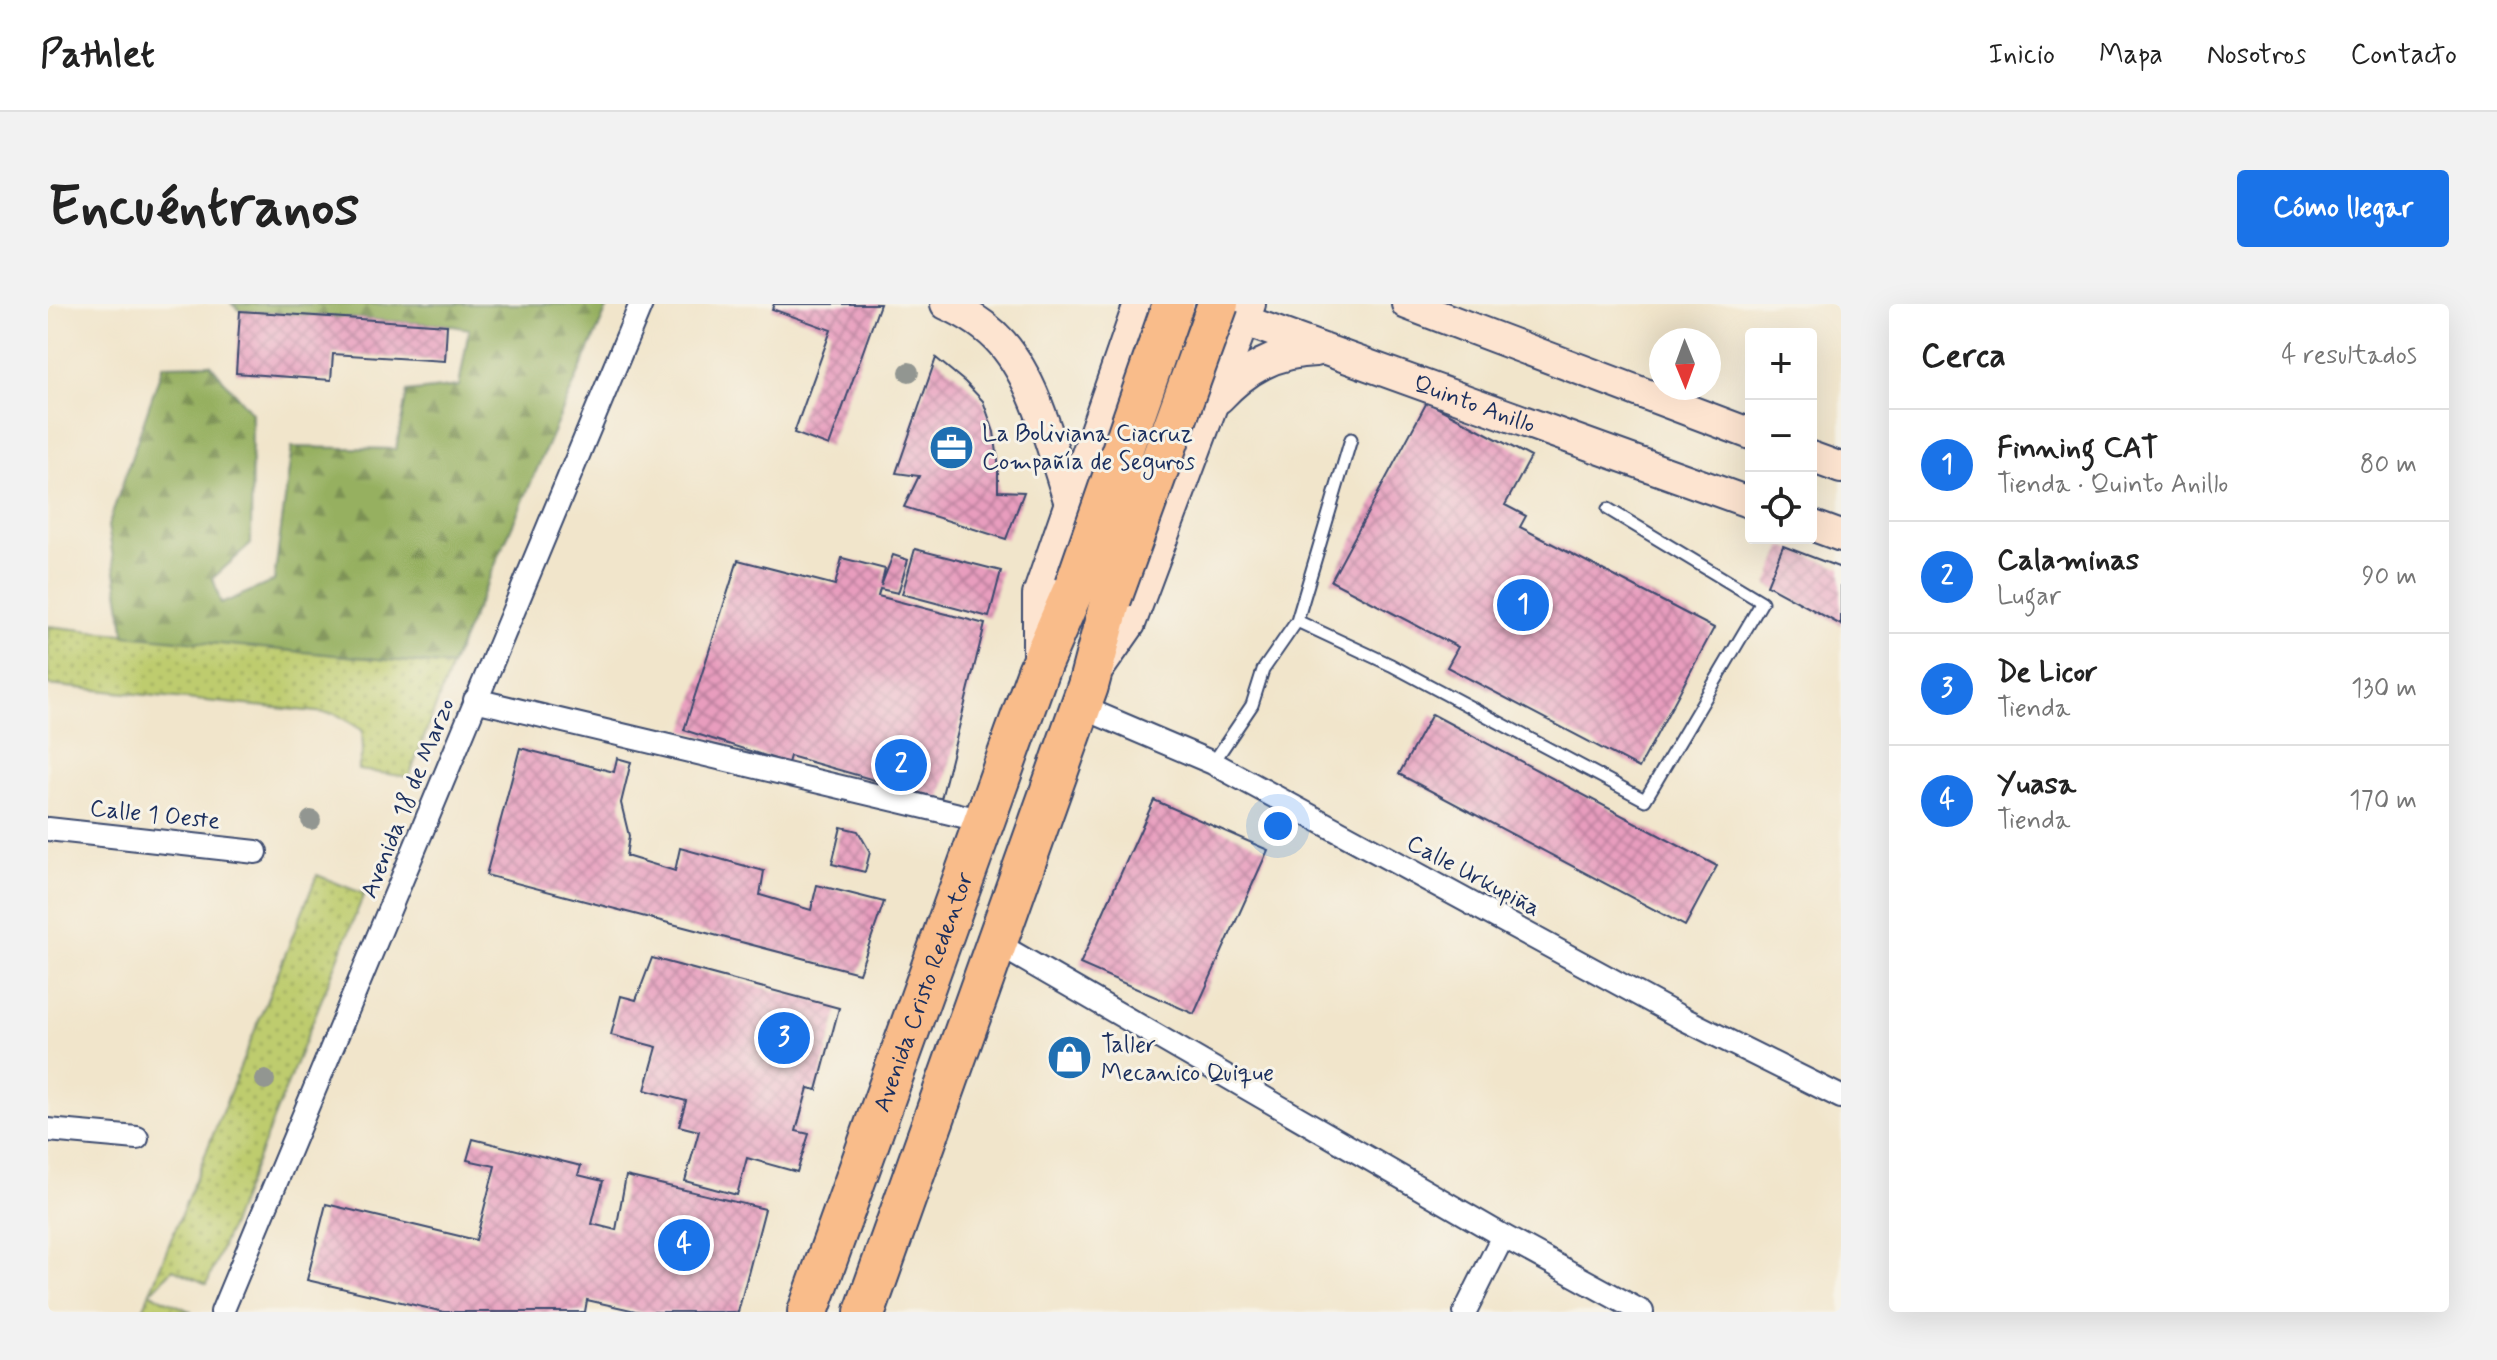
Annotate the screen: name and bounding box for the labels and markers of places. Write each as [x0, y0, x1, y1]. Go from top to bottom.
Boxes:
place label: La Boliviana Ciacruz Compañía de Seguros [982, 419, 1196, 480]
office icon: La Boliviana Ciacruz Compañía de Seguros [927, 423, 975, 471]
pin: 1 [1497, 575, 1549, 635]
pin: 2 [875, 735, 927, 795]
pin: 3 [758, 1008, 810, 1068]
place label: Taller Mecanico Quique [1101, 1030, 1274, 1089]
shop icon: Taller Mecanico Quique [1046, 1034, 1094, 1082]
pin: 4 [658, 1215, 710, 1275]

